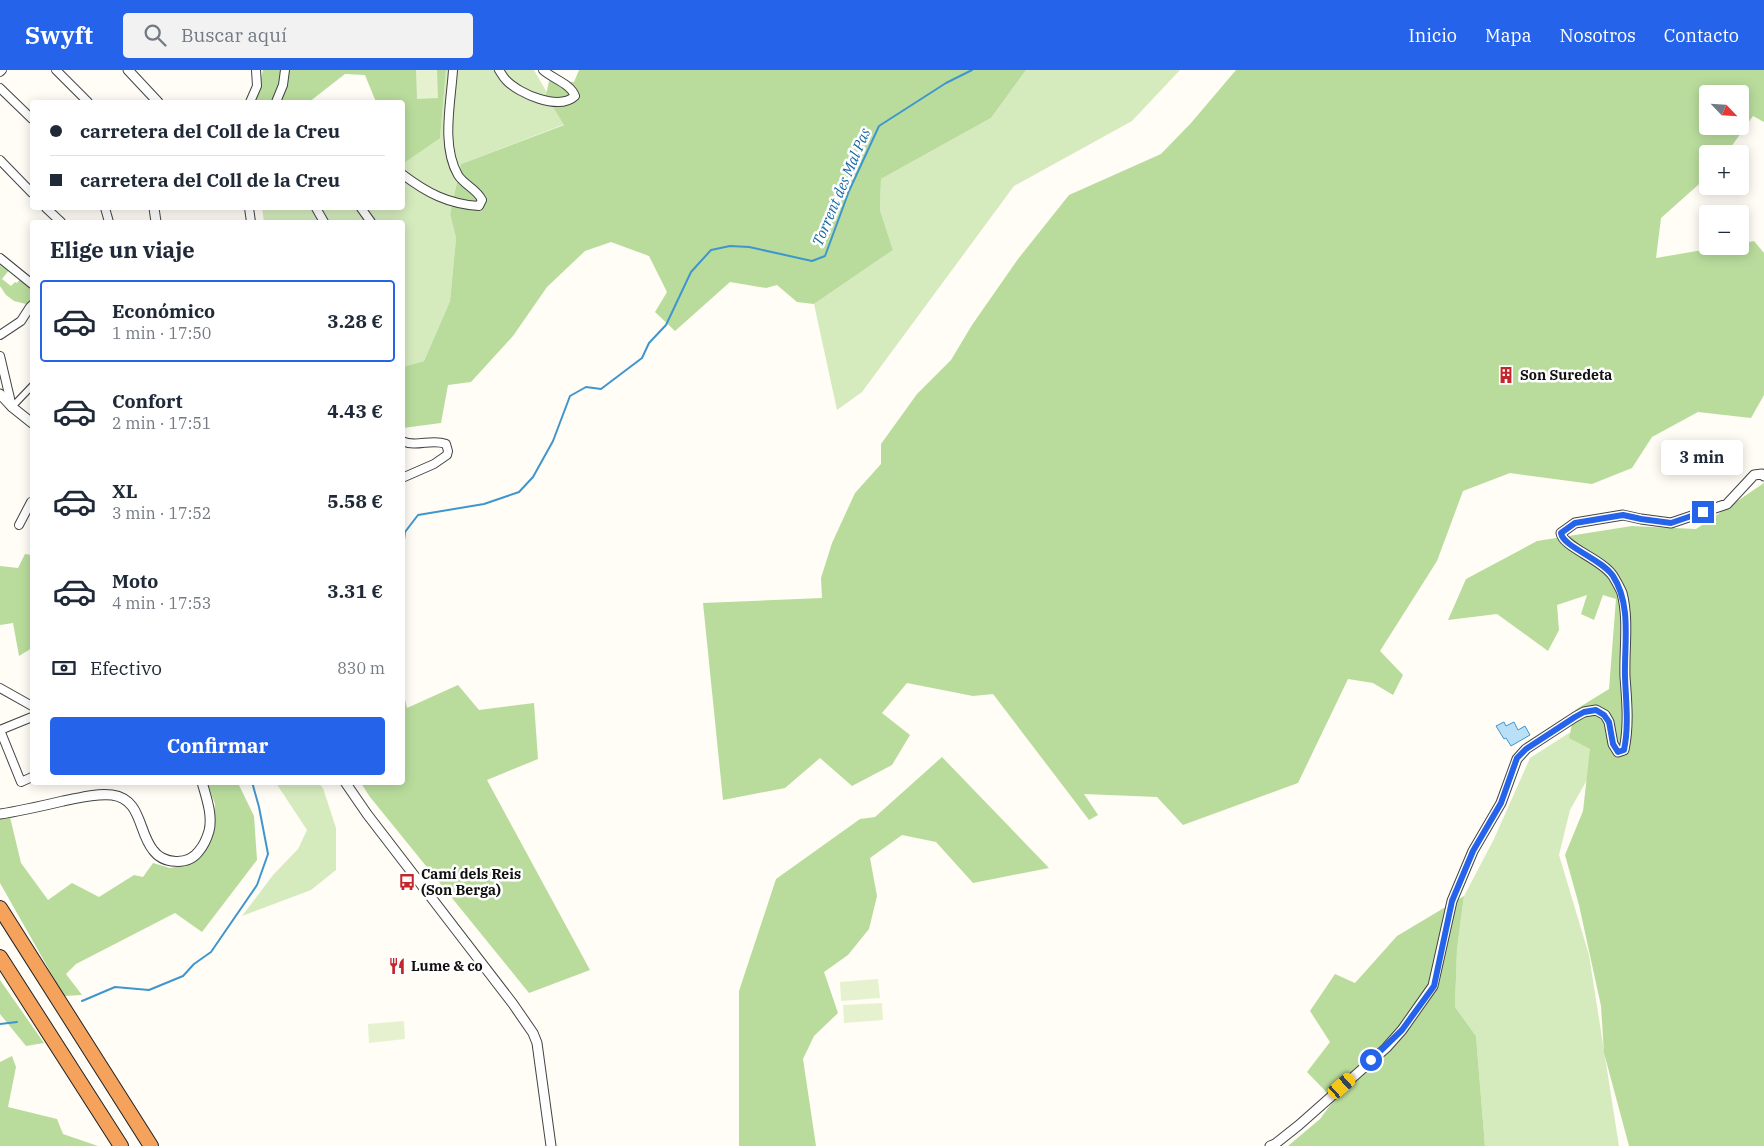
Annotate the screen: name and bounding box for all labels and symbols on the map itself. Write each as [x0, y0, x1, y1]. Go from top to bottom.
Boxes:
north arrow [1699, 85, 1749, 135]
water label: Torrent des Mal Pas [808, 125, 875, 249]
building icon: Son Suredeta [1496, 365, 1516, 385]
place label: Son Suredeta [1520, 366, 1612, 384]
callout: 3 min [1662, 440, 1744, 474]
route end [1692, 501, 1714, 523]
place label: Camí dels Reis (Son Berga) [421, 865, 521, 899]
bus stop icon: Camí dels Reis (Son Berga) [397, 872, 417, 892]
restaurant icon: Lume & co [387, 956, 407, 976]
place label: Lume & co [411, 957, 483, 975]
route start [1360, 1049, 1382, 1071]
car [1325, 1070, 1358, 1102]

